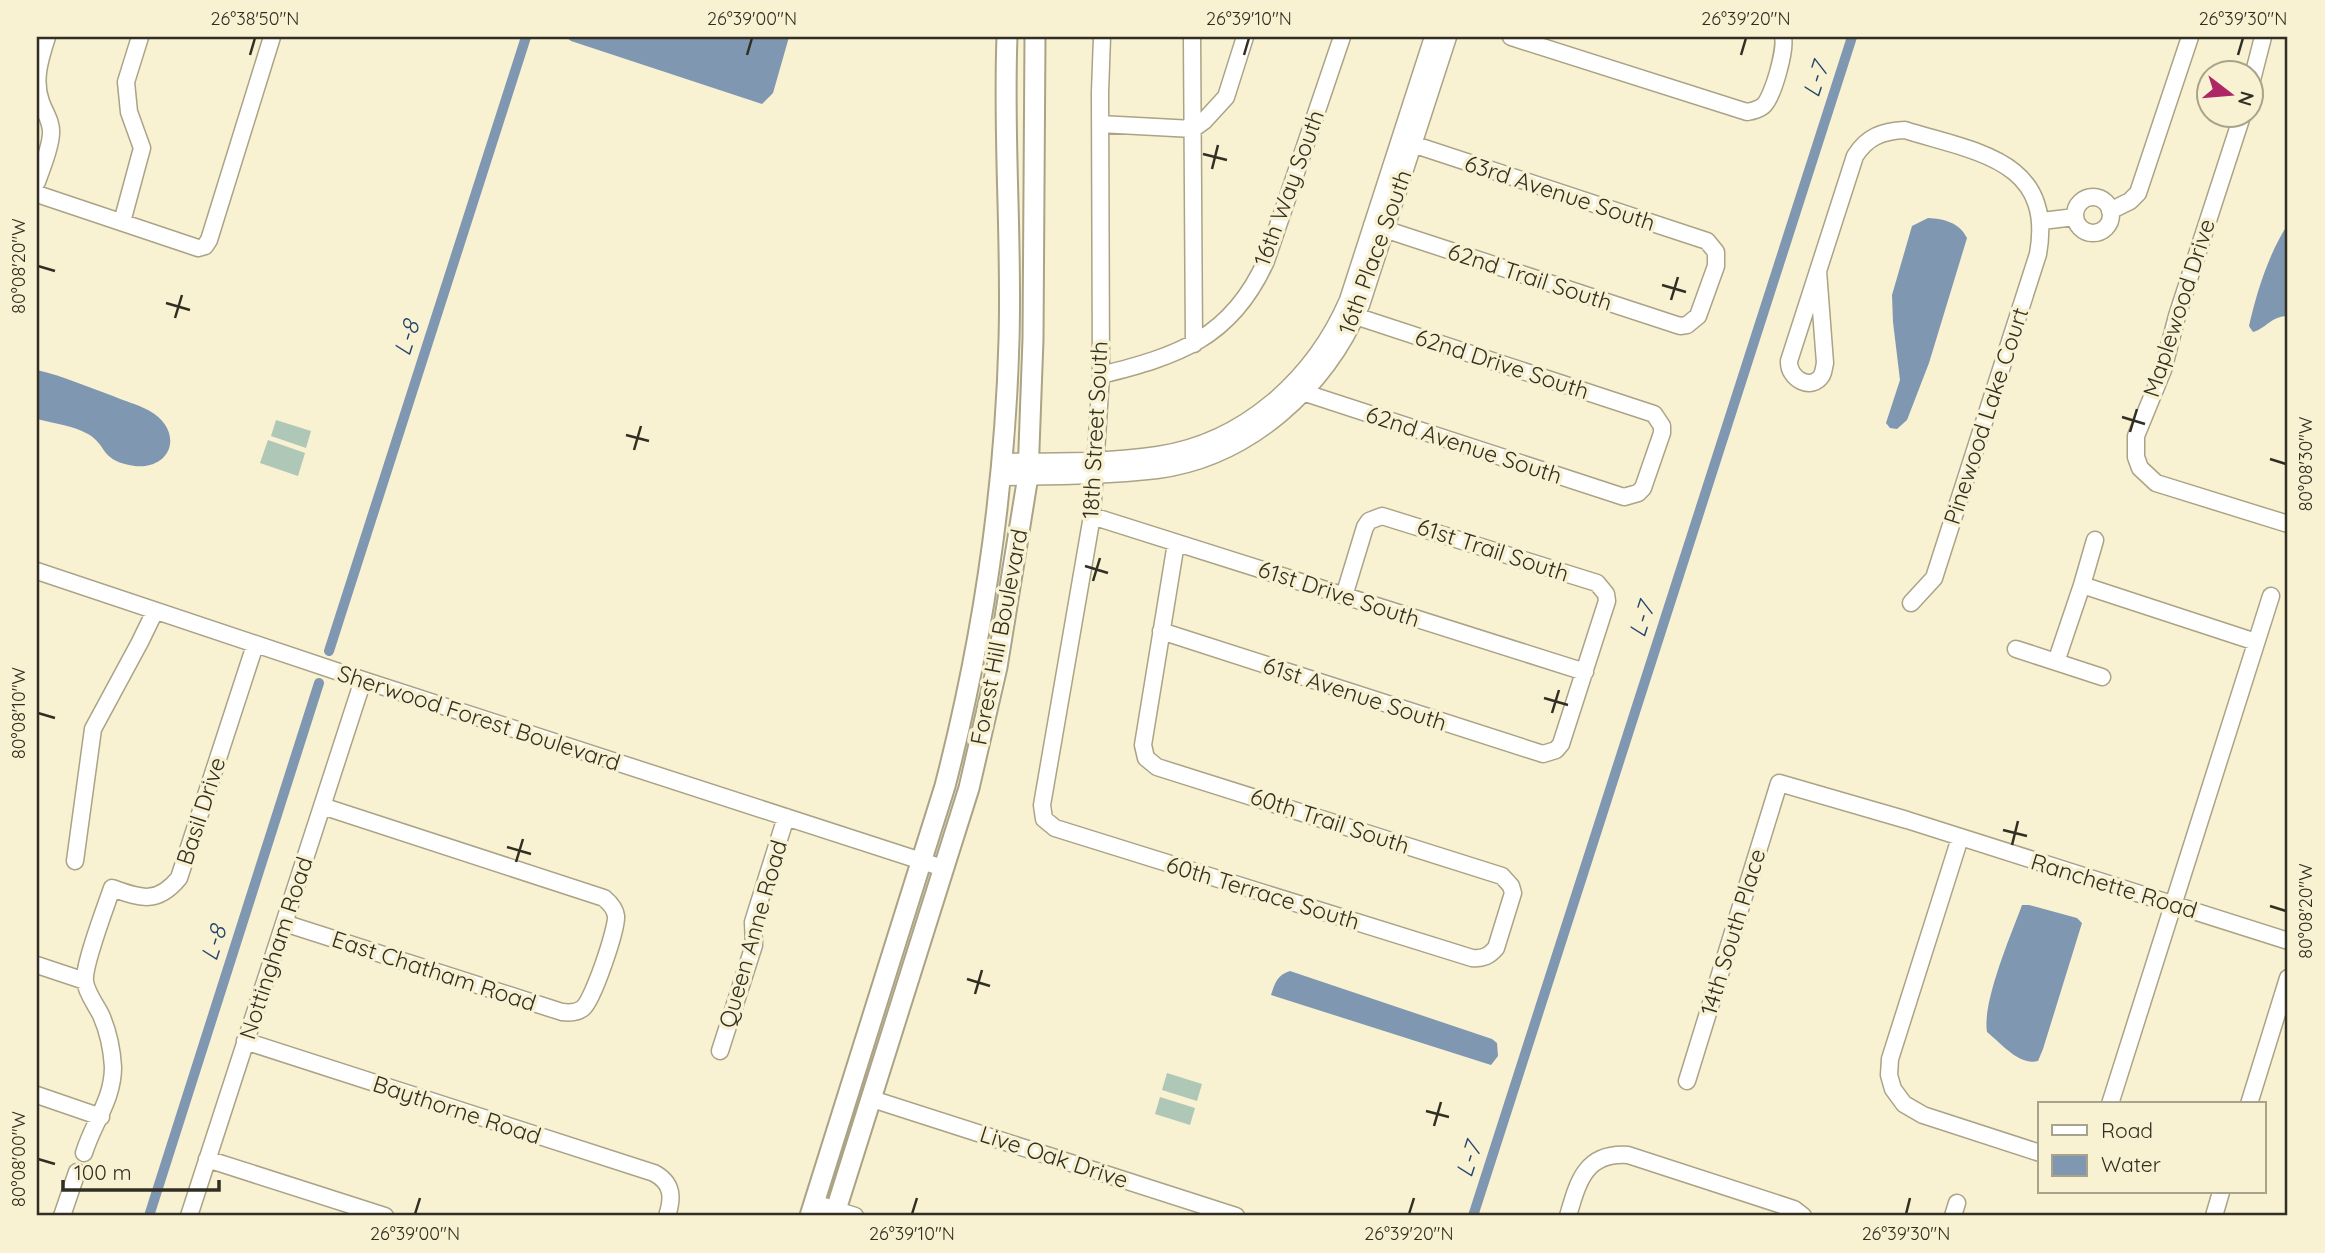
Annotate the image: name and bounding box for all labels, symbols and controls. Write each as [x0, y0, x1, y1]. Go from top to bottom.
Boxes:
text: 26°38'50"N [211, 7, 299, 30]
text: 26°39'00"N [707, 7, 797, 30]
text: 26°39'10"N [1206, 7, 1292, 30]
text: 26°39'20"N [1701, 7, 1791, 30]
text: 26°39'30"N [2199, 7, 2287, 30]
water label: L-7 [1795, 55, 1836, 101]
north arrow [2196, 60, 2266, 130]
text: N [2233, 89, 2260, 109]
street label: 16th Way South [1247, 106, 1330, 270]
street label: 63rd Avenue South [1461, 148, 1659, 237]
street label: 16th Place South [1331, 166, 1418, 338]
street label: Maplewood Drive [2136, 215, 2221, 401]
text: 80°08'20"W [7, 218, 30, 314]
street label: 62nd Trail South [1444, 236, 1616, 317]
street label: Pinewood Lake Court [1937, 304, 2034, 528]
water label: L-8 [386, 314, 426, 359]
street label: 62nd Drive South [1412, 322, 1593, 405]
street label: 18th Street South [1075, 340, 1114, 520]
street label: 62nd Avenue South [1363, 399, 1566, 490]
text: 80°08'30"W [2294, 417, 2317, 511]
street label: 61st Trail South [1414, 511, 1573, 588]
street label: Forest Hill Boulevard [963, 526, 1034, 747]
street label: 61st Drive South [1255, 554, 1424, 633]
water label: L-7 [1621, 595, 1662, 641]
street label: 61st Avenue South [1260, 650, 1451, 737]
street label: Sherwood Forest Boulevard [334, 658, 624, 777]
text: 80°08'10"W [7, 667, 30, 759]
street label: Basil Drive [169, 753, 232, 868]
street label: 60th Trail South [1247, 781, 1413, 860]
street label: Queen Anne Road [712, 836, 793, 1031]
street label: 14th South Place [1693, 845, 1772, 1018]
street label: Ranchette Road [2027, 846, 2201, 925]
street label: 60th Terrace South [1163, 849, 1363, 936]
street label: Nottingham Road [232, 853, 319, 1043]
text: 80°08'20"W [2294, 863, 2317, 959]
water label: L-8 [193, 919, 233, 964]
street label: East Chatham Road [328, 924, 540, 1017]
street label: Baythorne Road [369, 1069, 545, 1150]
legend [2038, 1102, 2266, 1194]
text: 80°08'00"W [7, 1111, 30, 1207]
text: Road [2101, 1117, 2153, 1143]
street label: Live Oak Drive [976, 1119, 1132, 1194]
water label: L-7 [1448, 1135, 1489, 1181]
scale bar [63, 1148, 219, 1192]
text: Water [2101, 1151, 2161, 1177]
text: 100 m [74, 1159, 132, 1185]
text: 26°39'00"N [370, 1222, 460, 1245]
text: 26°39'10"N [869, 1222, 955, 1245]
text: 26°39'20"N [1364, 1222, 1454, 1245]
text: 26°39'30"N [1862, 1222, 1950, 1245]

